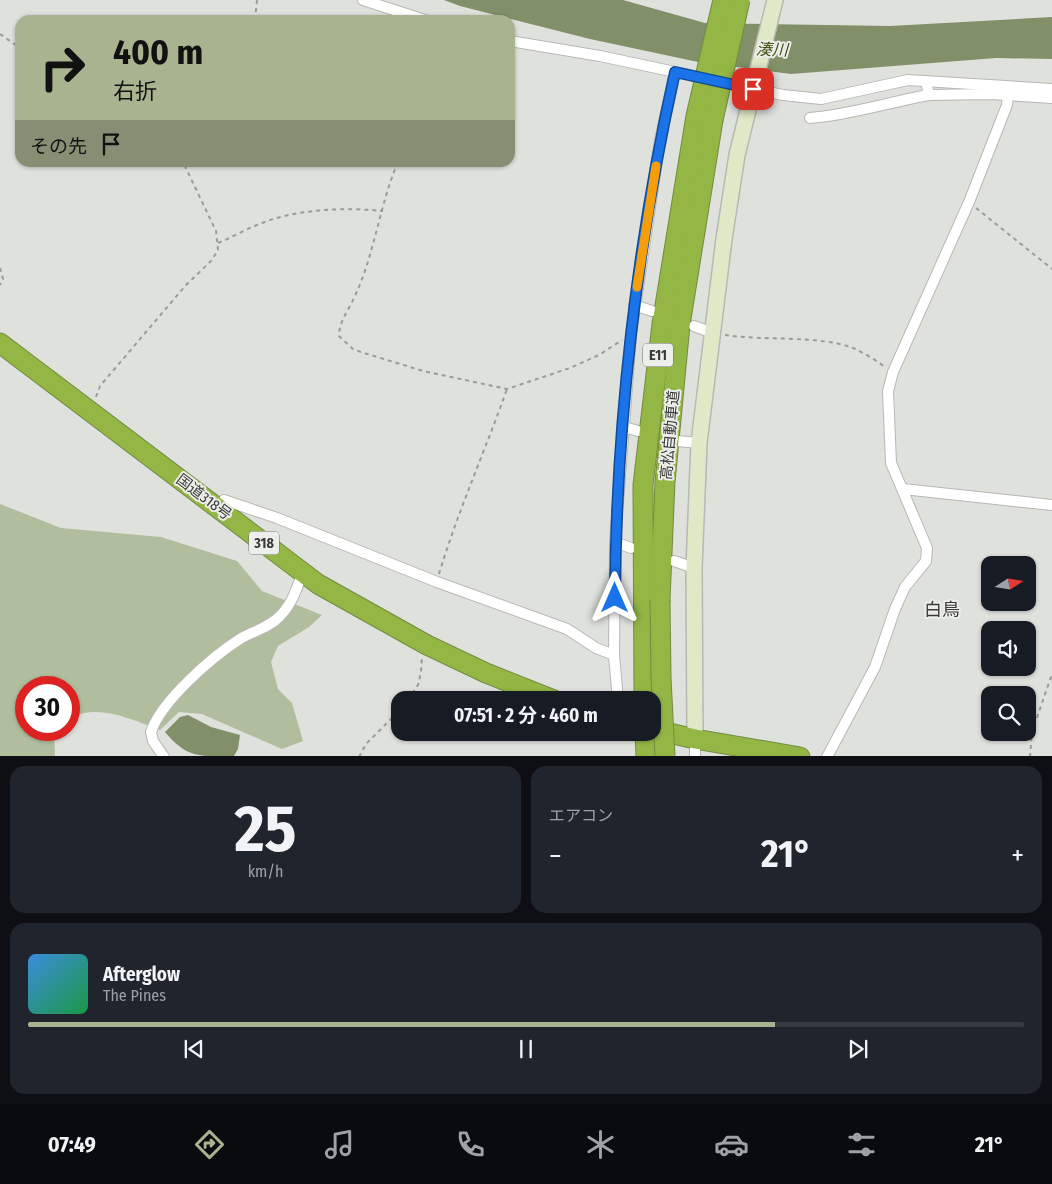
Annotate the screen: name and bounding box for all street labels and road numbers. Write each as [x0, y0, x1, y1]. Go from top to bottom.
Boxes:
road number: E11 [643, 344, 673, 366]
street label: 高松自動車道 [657, 389, 683, 481]
street label: 国道318号 [173, 470, 235, 524]
road number: 318 [249, 532, 279, 554]

